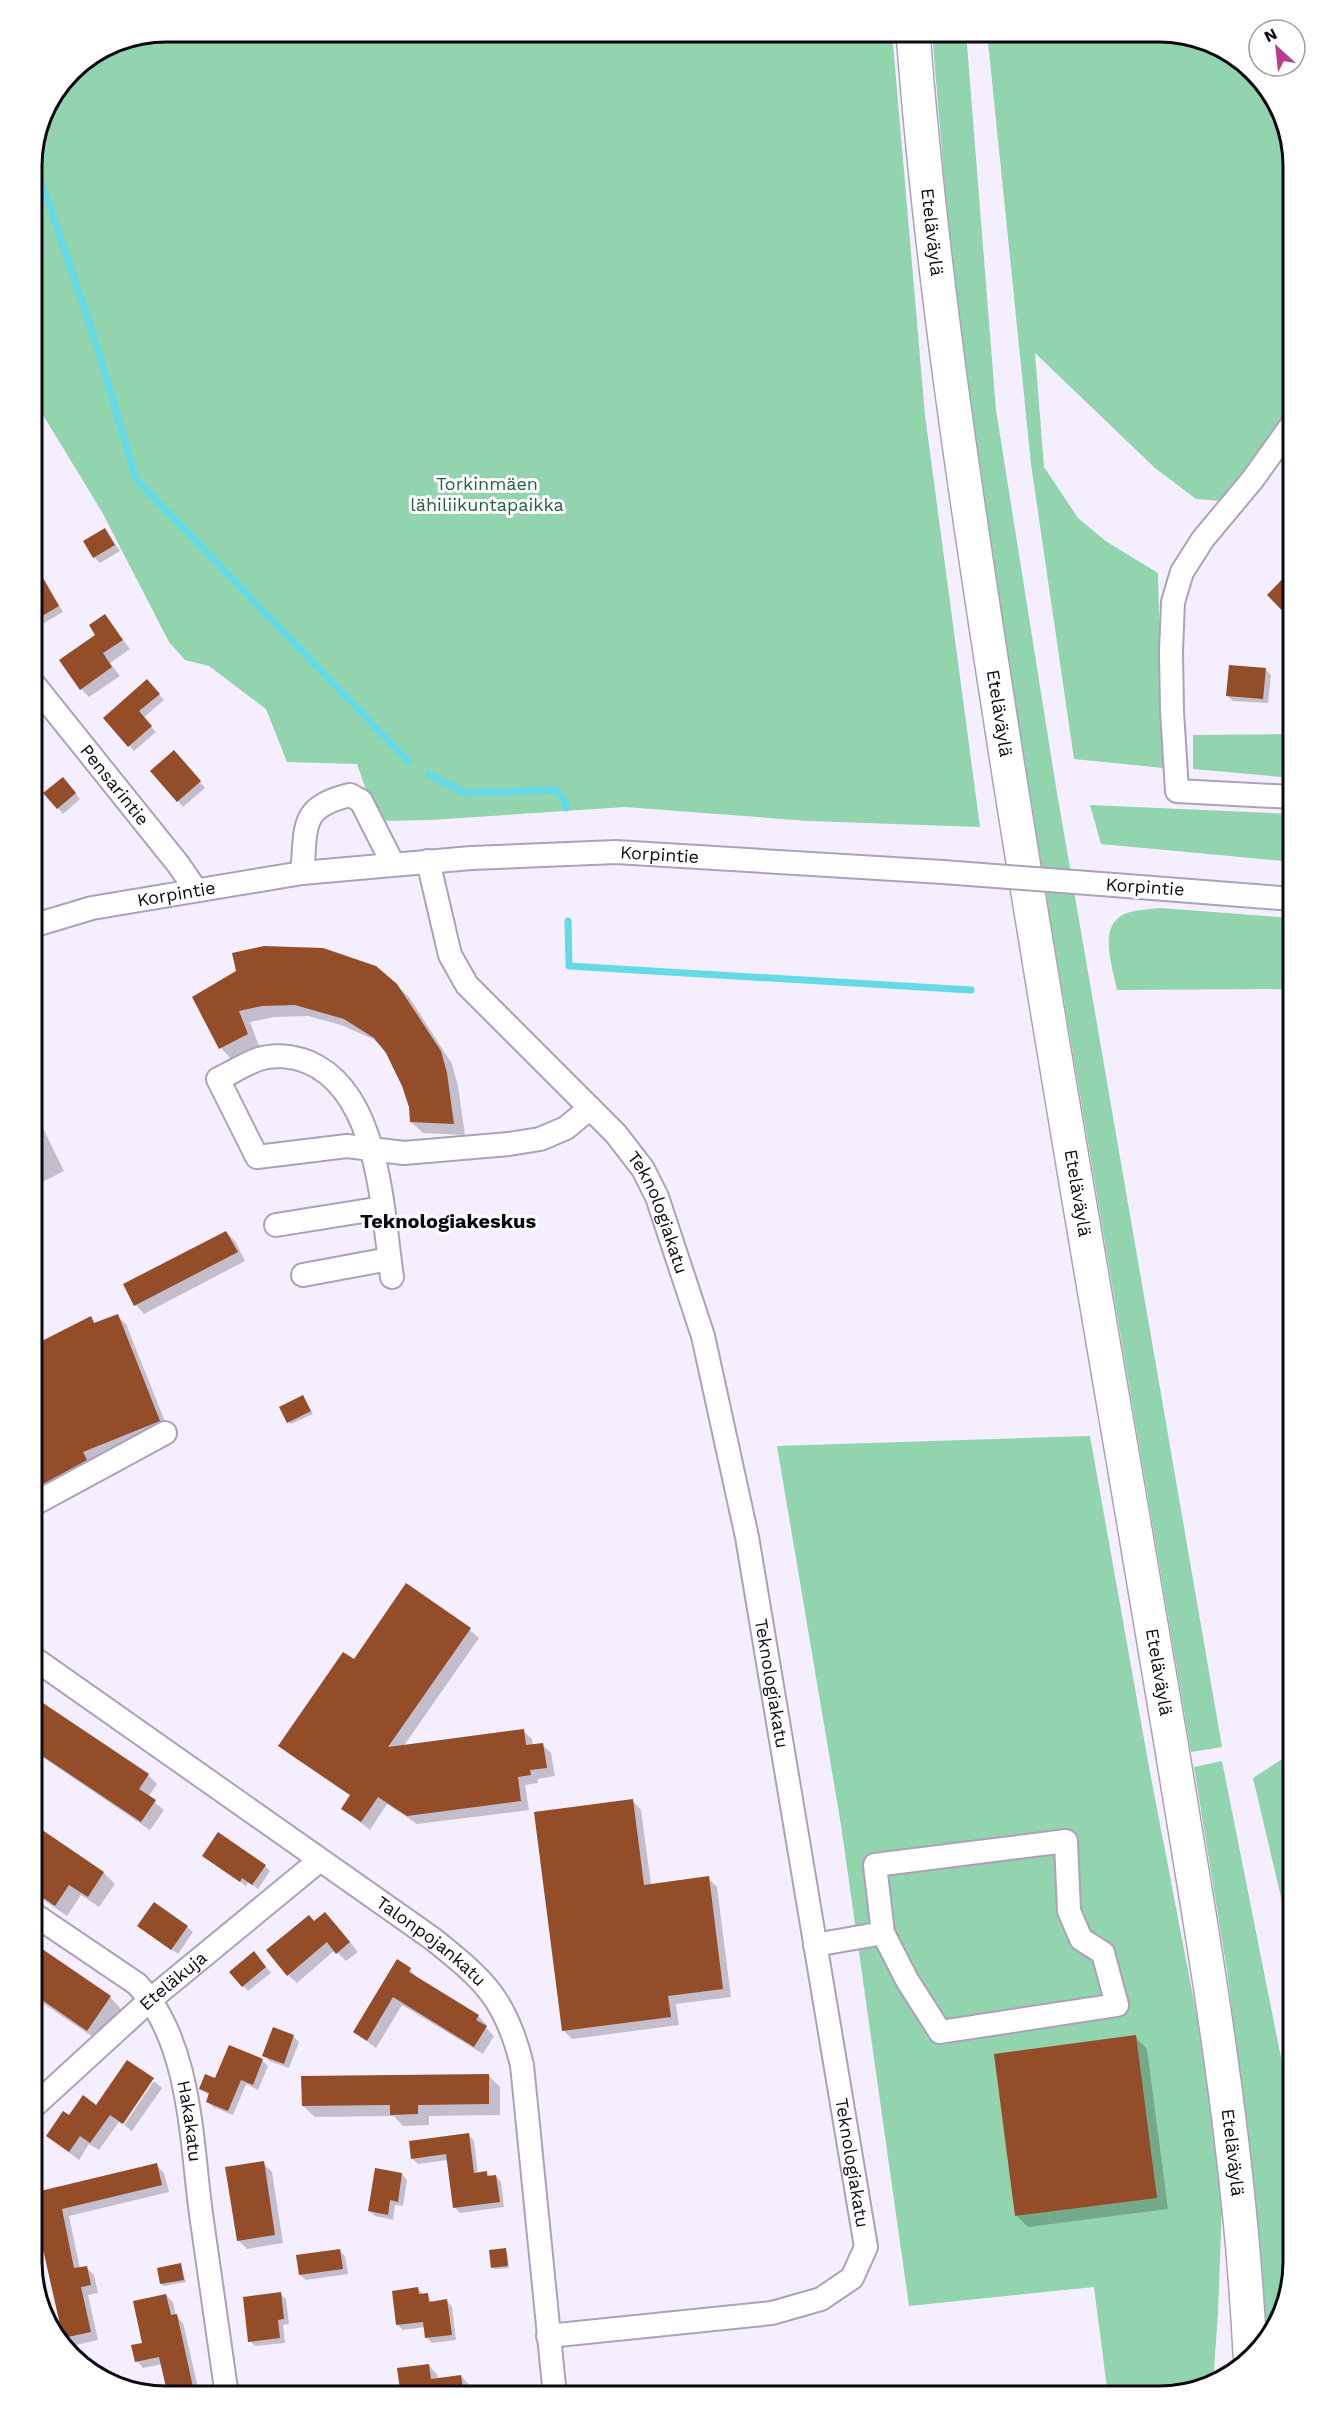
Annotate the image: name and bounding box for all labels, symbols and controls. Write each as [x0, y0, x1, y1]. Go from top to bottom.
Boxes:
north arrow [1247, 18, 1307, 78]
text: N [1261, 24, 1280, 46]
street label: Eteläväylä [917, 187, 948, 277]
park label: Torkinmäen lähiliikuntapaikka [410, 473, 564, 515]
street label: Eteläväylä [983, 668, 1017, 759]
street label: Pensarintie [76, 740, 154, 829]
street label: Korpintie [620, 841, 700, 867]
street label: Korpintie [1105, 873, 1185, 900]
street label: Korpintie [135, 877, 217, 910]
street label: Teknologiakatu [623, 1147, 693, 1276]
street label: Eteläväylä [1061, 1148, 1096, 1238]
district label: Teknologiakeskus [360, 1209, 536, 1233]
street label: Teknologiakatu [751, 1617, 793, 1750]
street label: Eteläväylä [1142, 1627, 1177, 1717]
street label: Talonpojankatu [372, 1891, 491, 1990]
street label: Eteläkuja [135, 1947, 211, 2014]
street label: Hakakatu [173, 2078, 206, 2163]
street label: Teknologiakatu [831, 2096, 874, 2229]
street label: Eteläväylä [1218, 2107, 1249, 2197]

